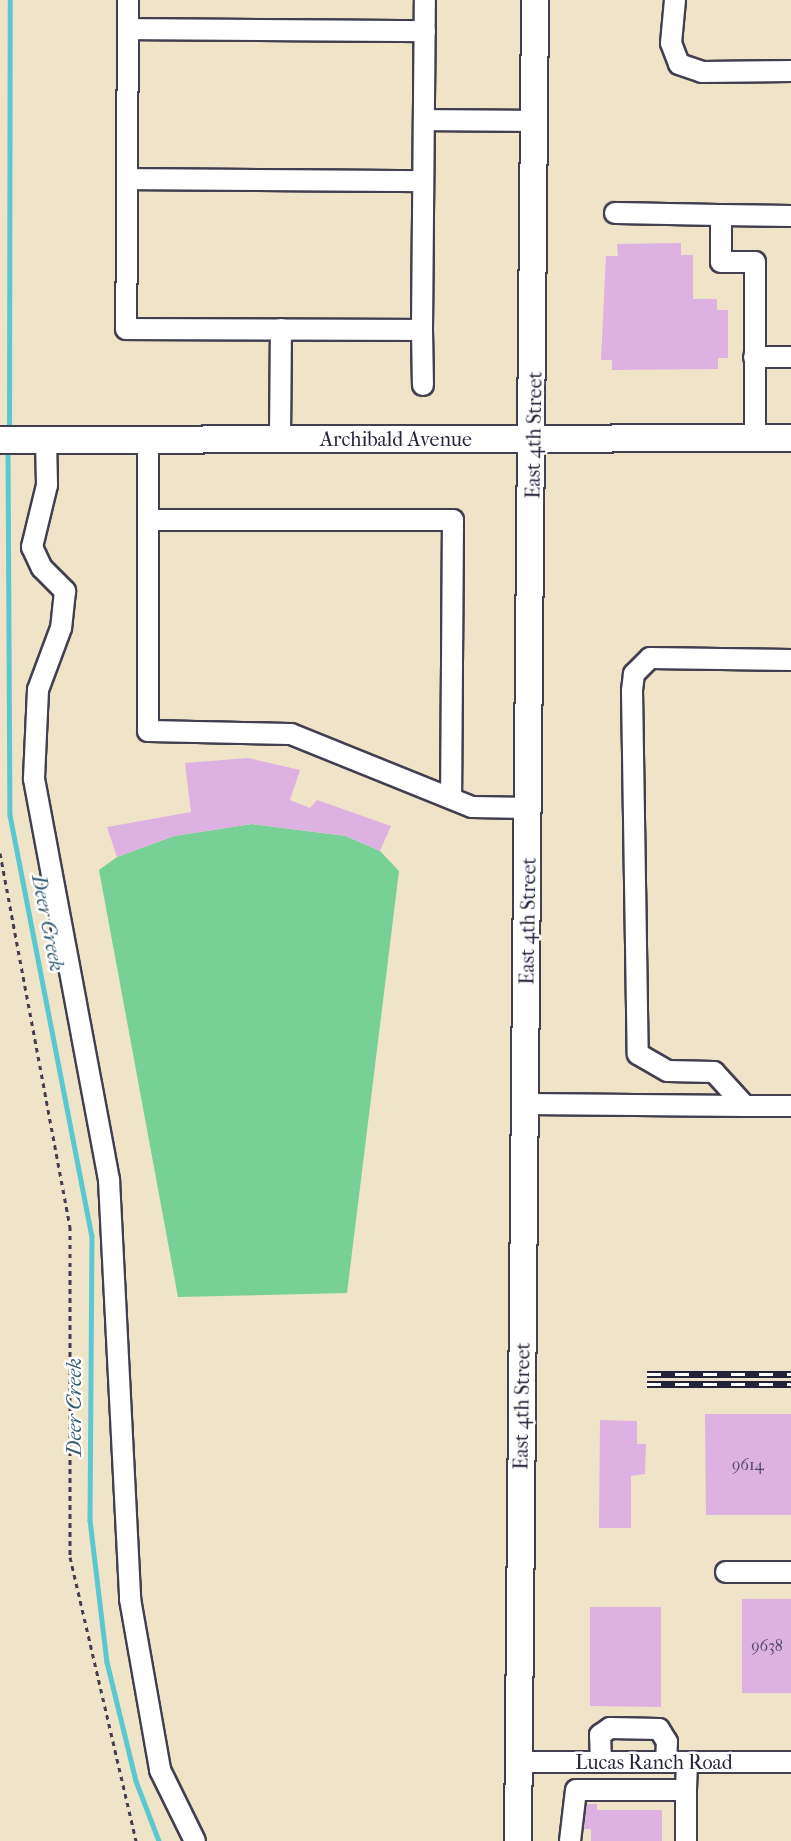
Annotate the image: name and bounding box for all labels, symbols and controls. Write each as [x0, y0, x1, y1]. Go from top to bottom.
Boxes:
street label: East 4th Street [521, 371, 547, 499]
street label: Archibald Avenue [320, 427, 472, 451]
street label: East 4th Street [515, 857, 541, 985]
water label: Deer Creek [26, 873, 70, 973]
street label: East 4th Street [509, 1342, 535, 1470]
water label: Deer Creek [61, 1358, 87, 1456]
house number: 9614 [732, 1455, 764, 1475]
house number: 9638 [751, 1636, 783, 1656]
street label: Lucas Ranch Road [575, 1750, 733, 1774]

